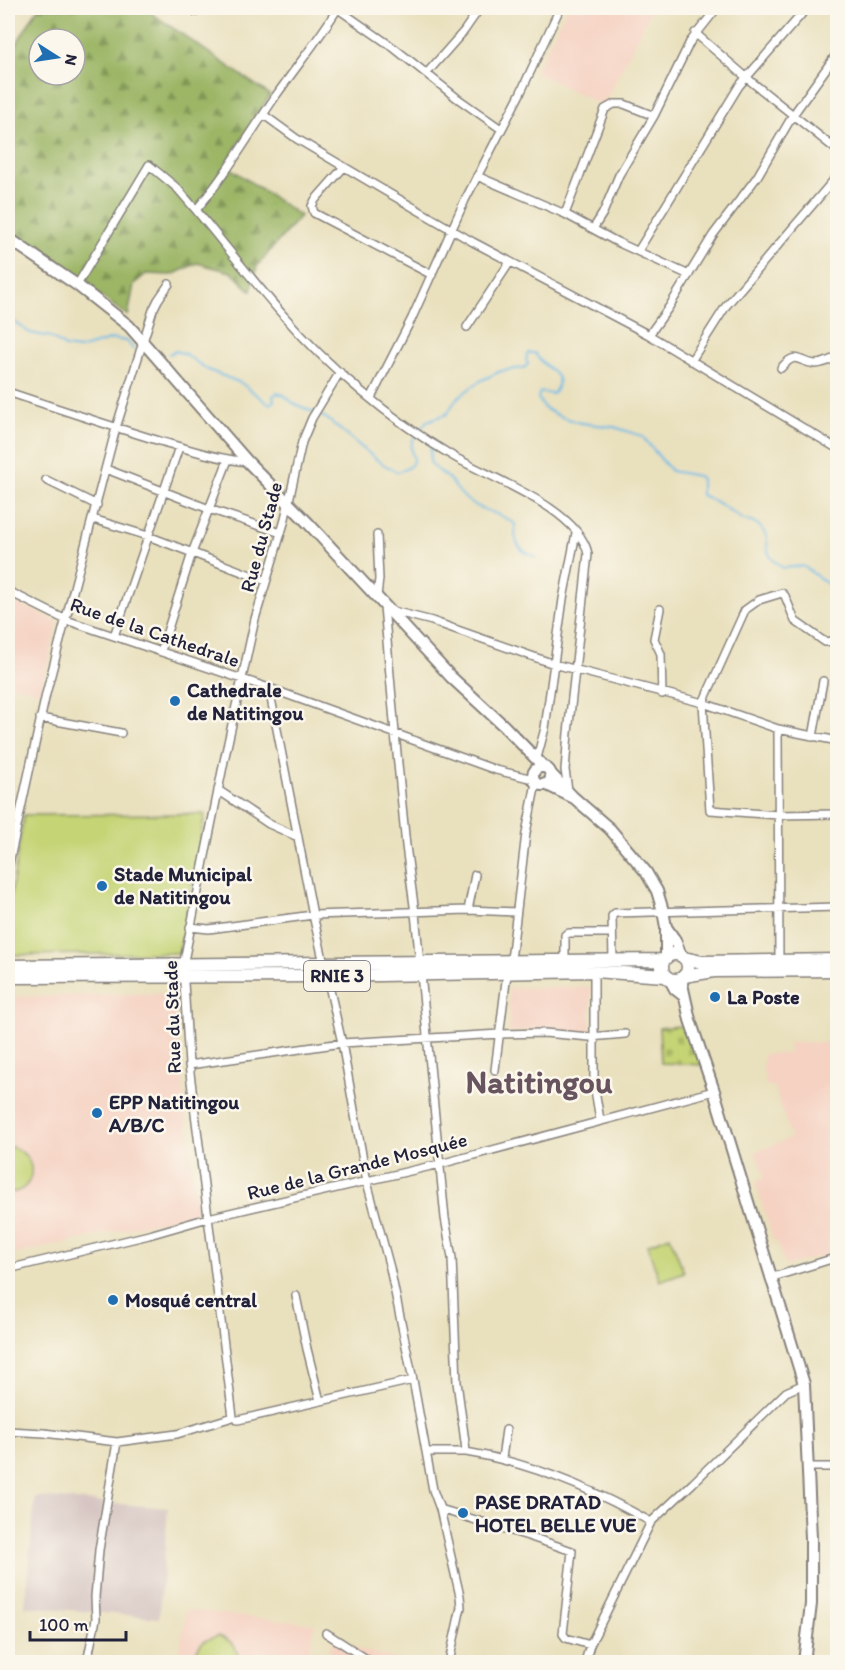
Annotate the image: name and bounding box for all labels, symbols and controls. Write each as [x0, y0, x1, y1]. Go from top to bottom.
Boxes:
north arrow [27, 27, 87, 87]
text: N [61, 53, 82, 67]
street label: Rue du Stade [235, 479, 287, 595]
street label: Rue de la Cathedrale [67, 592, 243, 672]
place label: Cathedrale de Natitingou [187, 678, 304, 726]
marker: Cathedrale de Natitingou [168, 694, 182, 708]
place label: Stade Municipal de Natitingou [114, 862, 252, 910]
marker: Stade Municipal de Natitingou [95, 879, 109, 893]
street label: Rue du Stade [158, 960, 186, 1074]
road number: RNIE 3 [304, 961, 370, 991]
place label: La Poste [727, 985, 800, 1009]
marker: La Poste [708, 990, 722, 1004]
district label: Natitingou [466, 1063, 613, 1101]
place label: EPP Natitingou A/B/C [108, 1090, 239, 1137]
marker: EPP Natitingou A/B/C [90, 1106, 104, 1120]
street label: Rue de la Grande Mosquée [244, 1127, 470, 1205]
place label: Mosqué central [125, 1288, 257, 1313]
marker: Mosqué central [106, 1293, 120, 1307]
place label: PASE DRATAD HOTEL BELLE VUE [475, 1490, 636, 1537]
marker: PASE DRATAD HOTEL BELLE VUE [456, 1506, 470, 1520]
scale bar [30, 1604, 126, 1642]
text: 100 m [39, 1614, 89, 1636]

